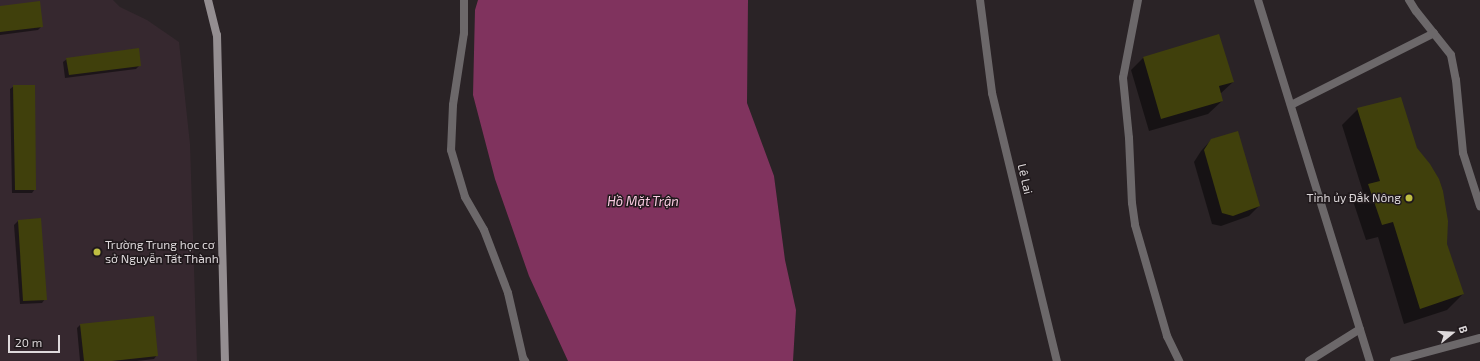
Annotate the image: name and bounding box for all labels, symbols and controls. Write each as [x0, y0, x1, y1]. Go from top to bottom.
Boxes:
street label: Lê Lai [1014, 162, 1036, 196]
place label: Tỉnh ủy Đắk Nông [1306, 191, 1401, 205]
water label: Hồ Mặt Trận [607, 193, 679, 209]
marker: Tỉnh ủy Đắk Nông [1404, 193, 1414, 203]
place label: Trường Trung học cơ sở Nguyễn Tất Thành [105, 238, 219, 266]
marker: Trường Trung học cơ sở Nguyễn Tất Thành [92, 247, 102, 257]
north arrow [1432, 313, 1472, 353]
text: B [1457, 324, 1471, 334]
scale bar [10, 327, 62, 353]
text: 20 m [15, 335, 42, 349]

